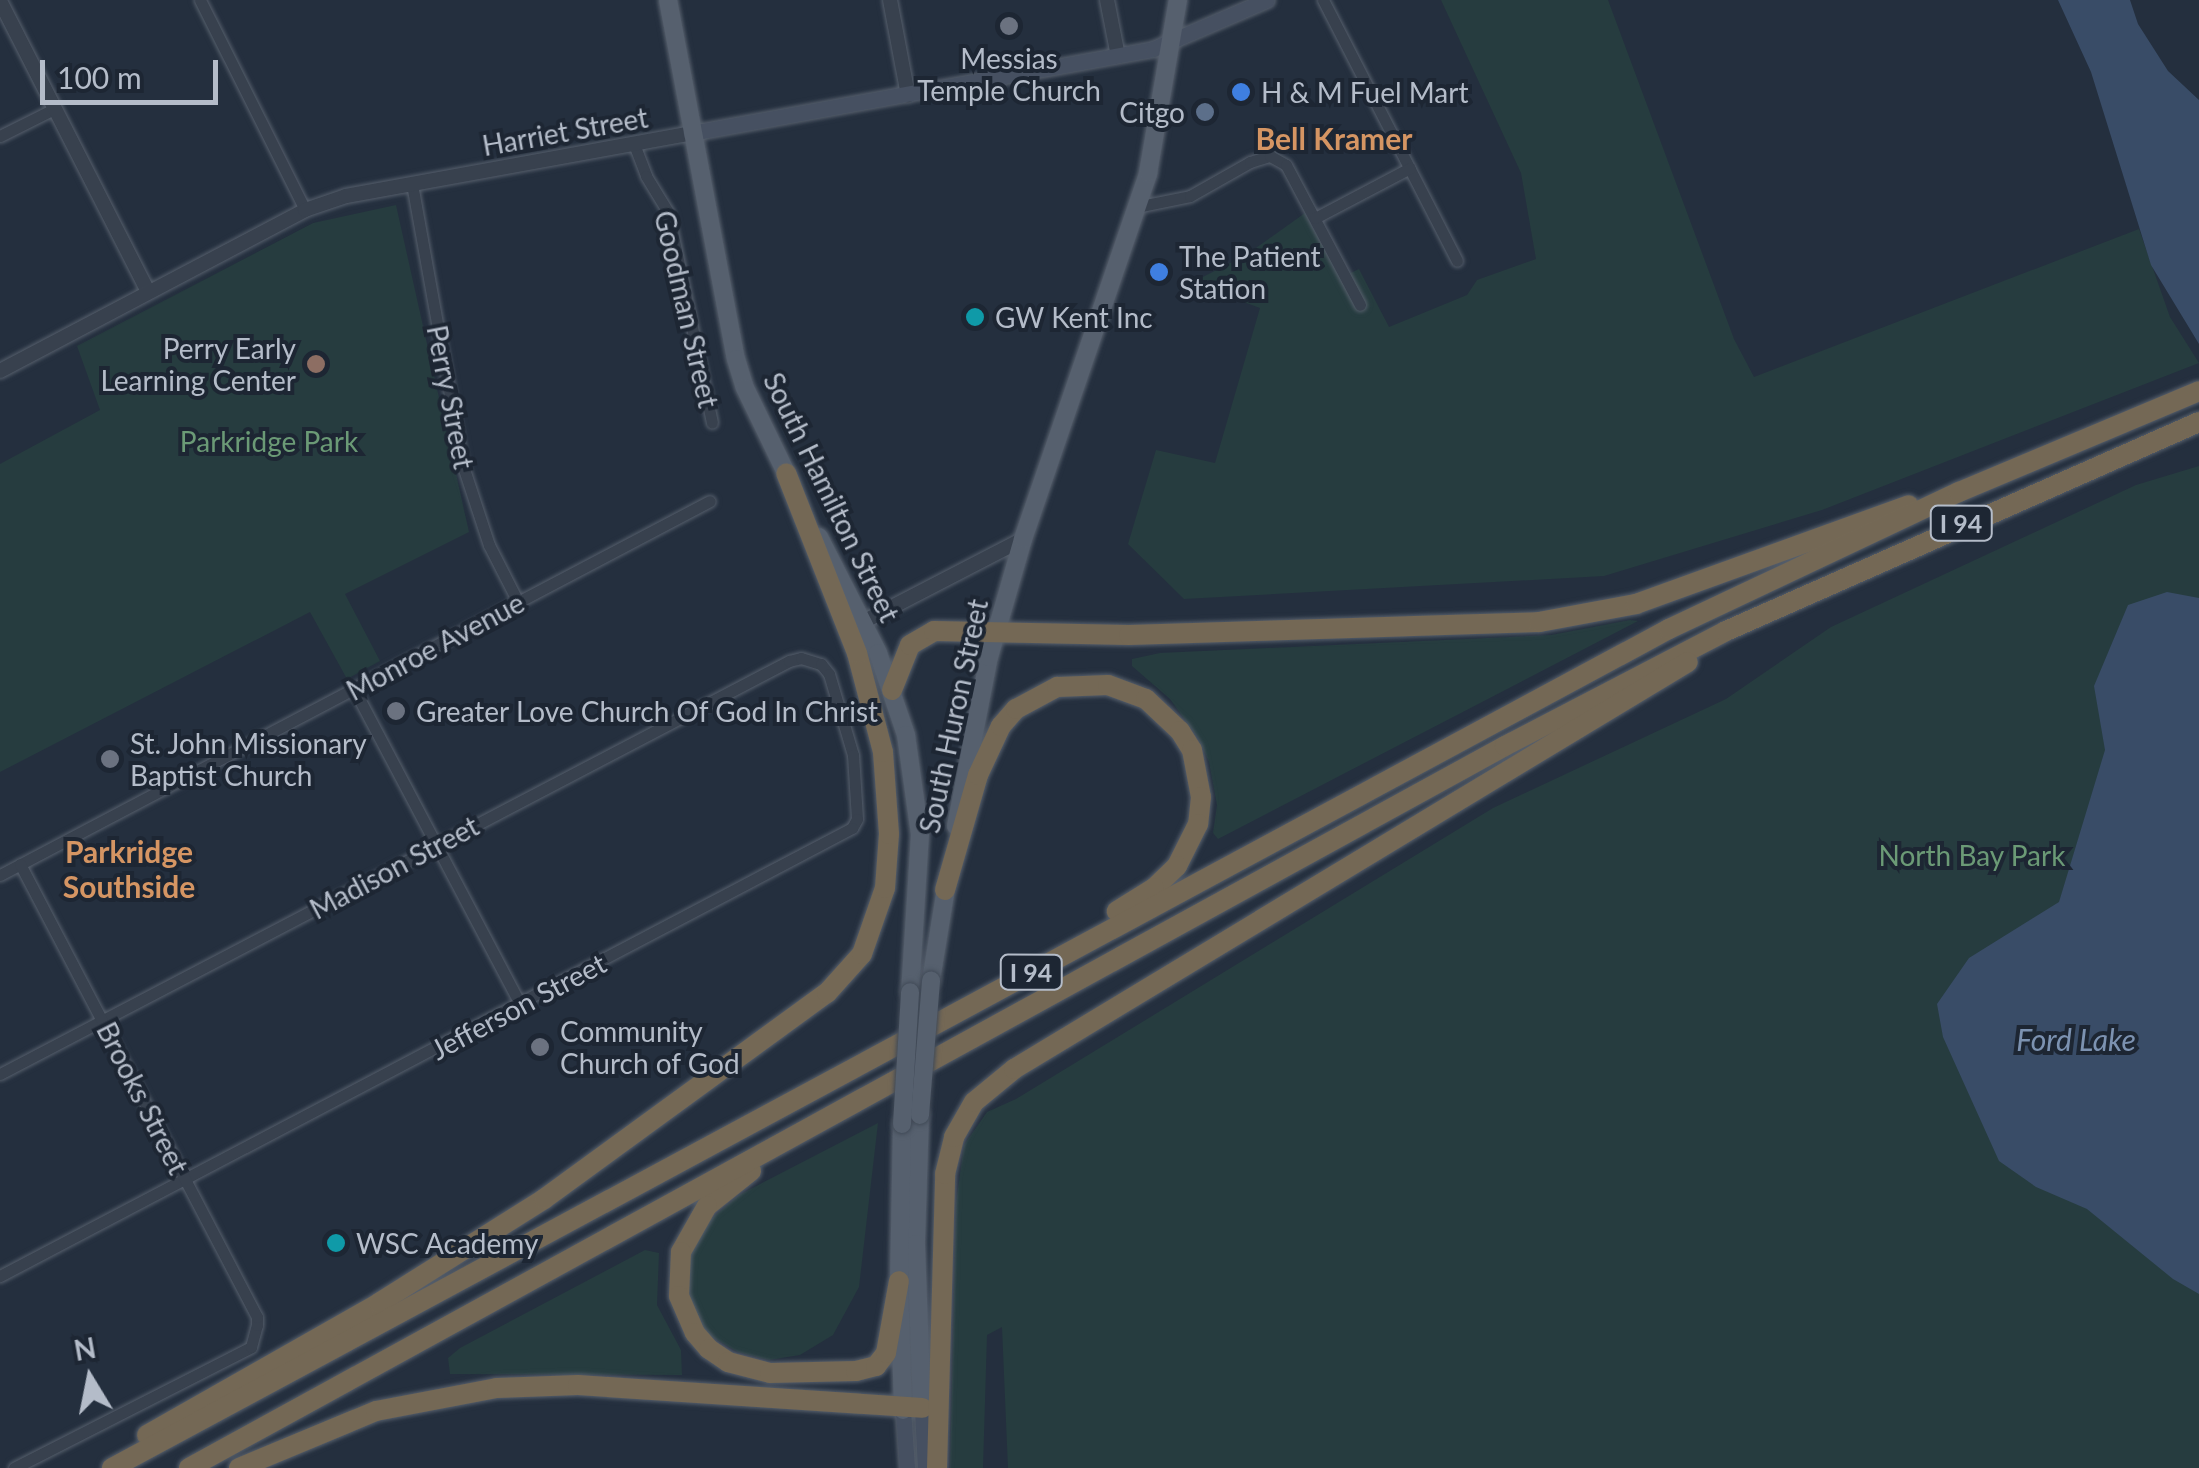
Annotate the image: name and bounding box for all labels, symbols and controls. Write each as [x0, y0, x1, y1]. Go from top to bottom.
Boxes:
marker: Messias Temple Church [998, 15, 1020, 37]
scale bar [45, 40, 222, 102]
place label: Messias Temple Church [917, 41, 1101, 107]
text: 100 m [57, 59, 142, 95]
place label: H & M Fuel Mart [1261, 75, 1468, 109]
marker: H & M Fuel Mart [1230, 81, 1252, 103]
place label: Citgo [1119, 95, 1185, 129]
street label: Harriet Street [480, 100, 650, 162]
marker: Citgo [1194, 101, 1216, 123]
district label: Bell Kramer [1256, 120, 1412, 156]
street label: Goodman Street [648, 207, 726, 411]
place label: The Patient Station [1179, 239, 1320, 305]
marker: The Patient Station [1148, 261, 1170, 283]
place label: GW Kent Inc [995, 300, 1153, 334]
marker: GW Kent Inc [964, 306, 986, 328]
street label: Perry Street [421, 322, 481, 472]
place label: Perry Early Learning Center [100, 331, 296, 397]
marker: Perry Early Learning Center [305, 353, 327, 375]
street label: South Hamilton Street [757, 367, 907, 627]
park label: Parkridge Park [180, 424, 358, 458]
road number: I 94 [1928, 503, 1994, 543]
street label: Monroe Avenue [340, 585, 530, 707]
street label: South Huron Street [912, 596, 994, 836]
place label: Greater Love Church Of God In Christ [416, 694, 879, 728]
marker: Greater Love Church Of God In Christ [385, 700, 407, 722]
place label: St. John Missionary Baptist Church [130, 726, 368, 792]
marker: St. John Missionary Baptist Church [99, 748, 121, 770]
street label: Madison Street [304, 808, 484, 926]
district label: Parkridge Southside [63, 833, 195, 904]
park label: North Bay Park [1878, 838, 2066, 872]
street label: Jefferson Street [425, 946, 611, 1066]
road number: I 94 [998, 952, 1064, 992]
place label: Community Church of God [560, 1014, 740, 1080]
street label: Brooks Street [90, 1016, 196, 1180]
water label: Ford Lake [2016, 1021, 2136, 1057]
marker: Community Church of God [529, 1036, 551, 1058]
place label: WSC Academy [356, 1226, 539, 1260]
marker: WSC Academy [325, 1232, 347, 1254]
north arrow [40, 1328, 140, 1428]
text: N [71, 1330, 98, 1367]

